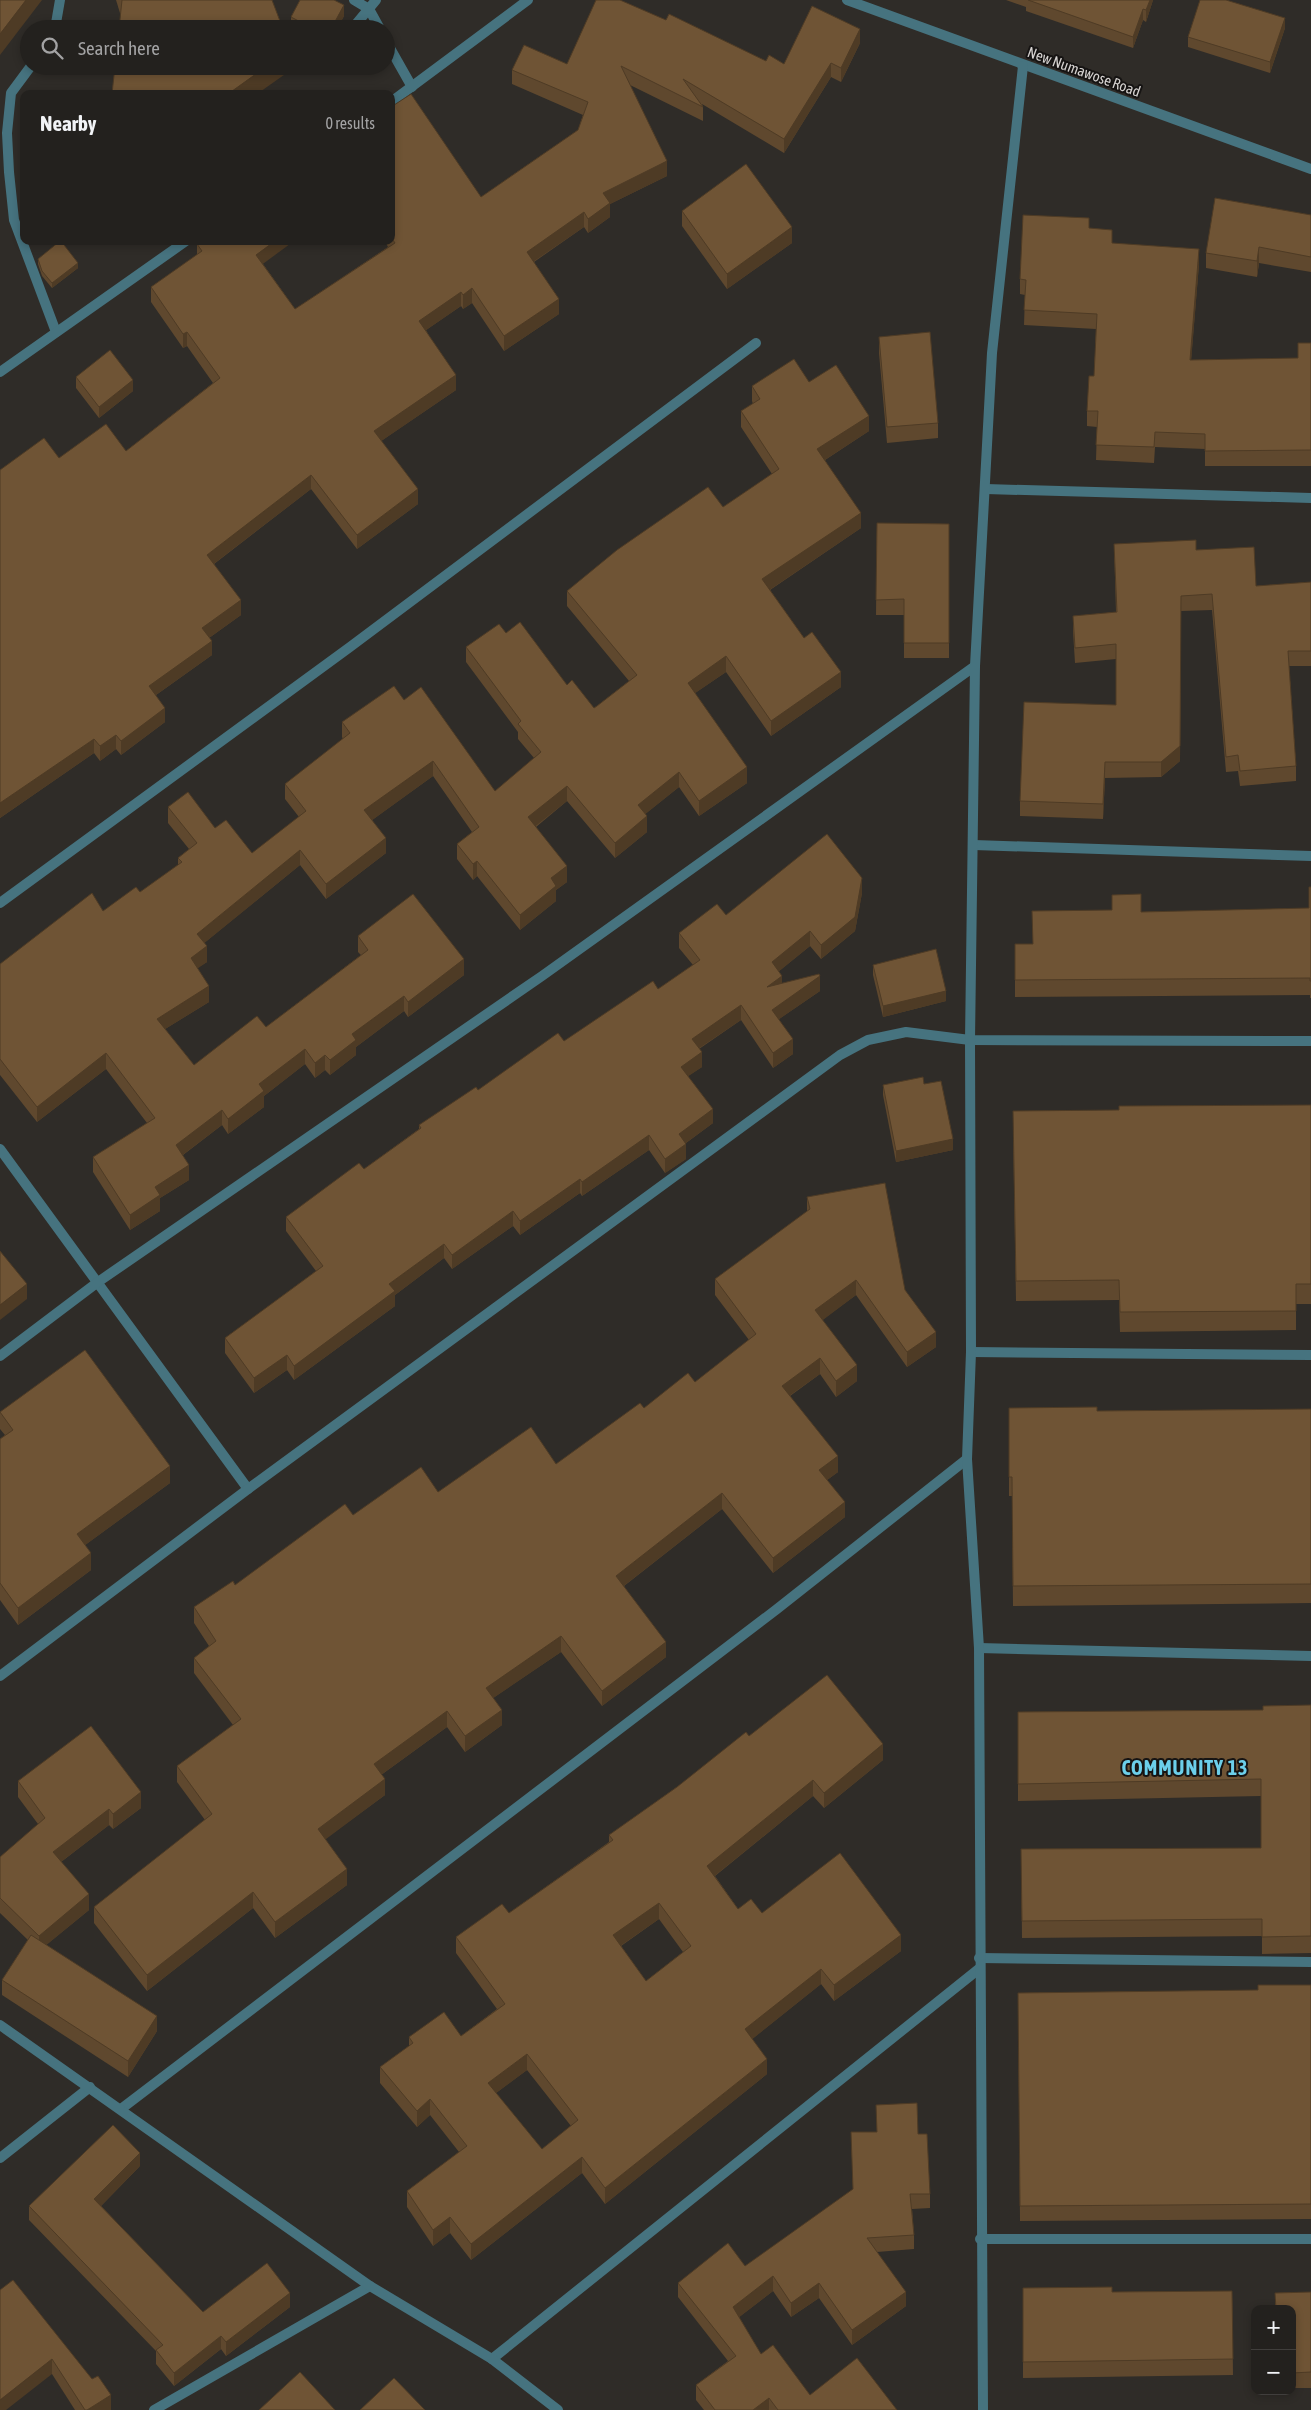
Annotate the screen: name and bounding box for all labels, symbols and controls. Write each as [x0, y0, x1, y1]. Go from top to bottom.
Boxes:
search box [20, 20, 395, 75]
icon: search [38, 34, 66, 62]
text: Search here [78, 37, 160, 59]
street label: New Numawose Road [1025, 43, 1143, 100]
text: Nearby [40, 111, 96, 135]
text: 0 results [325, 114, 375, 132]
district label: COMMUNITY 13 [1122, 1756, 1249, 1779]
map controls [1251, 2305, 1296, 2395]
button: + [1251, 2305, 1296, 2350]
button: − [1251, 2350, 1296, 2395]

